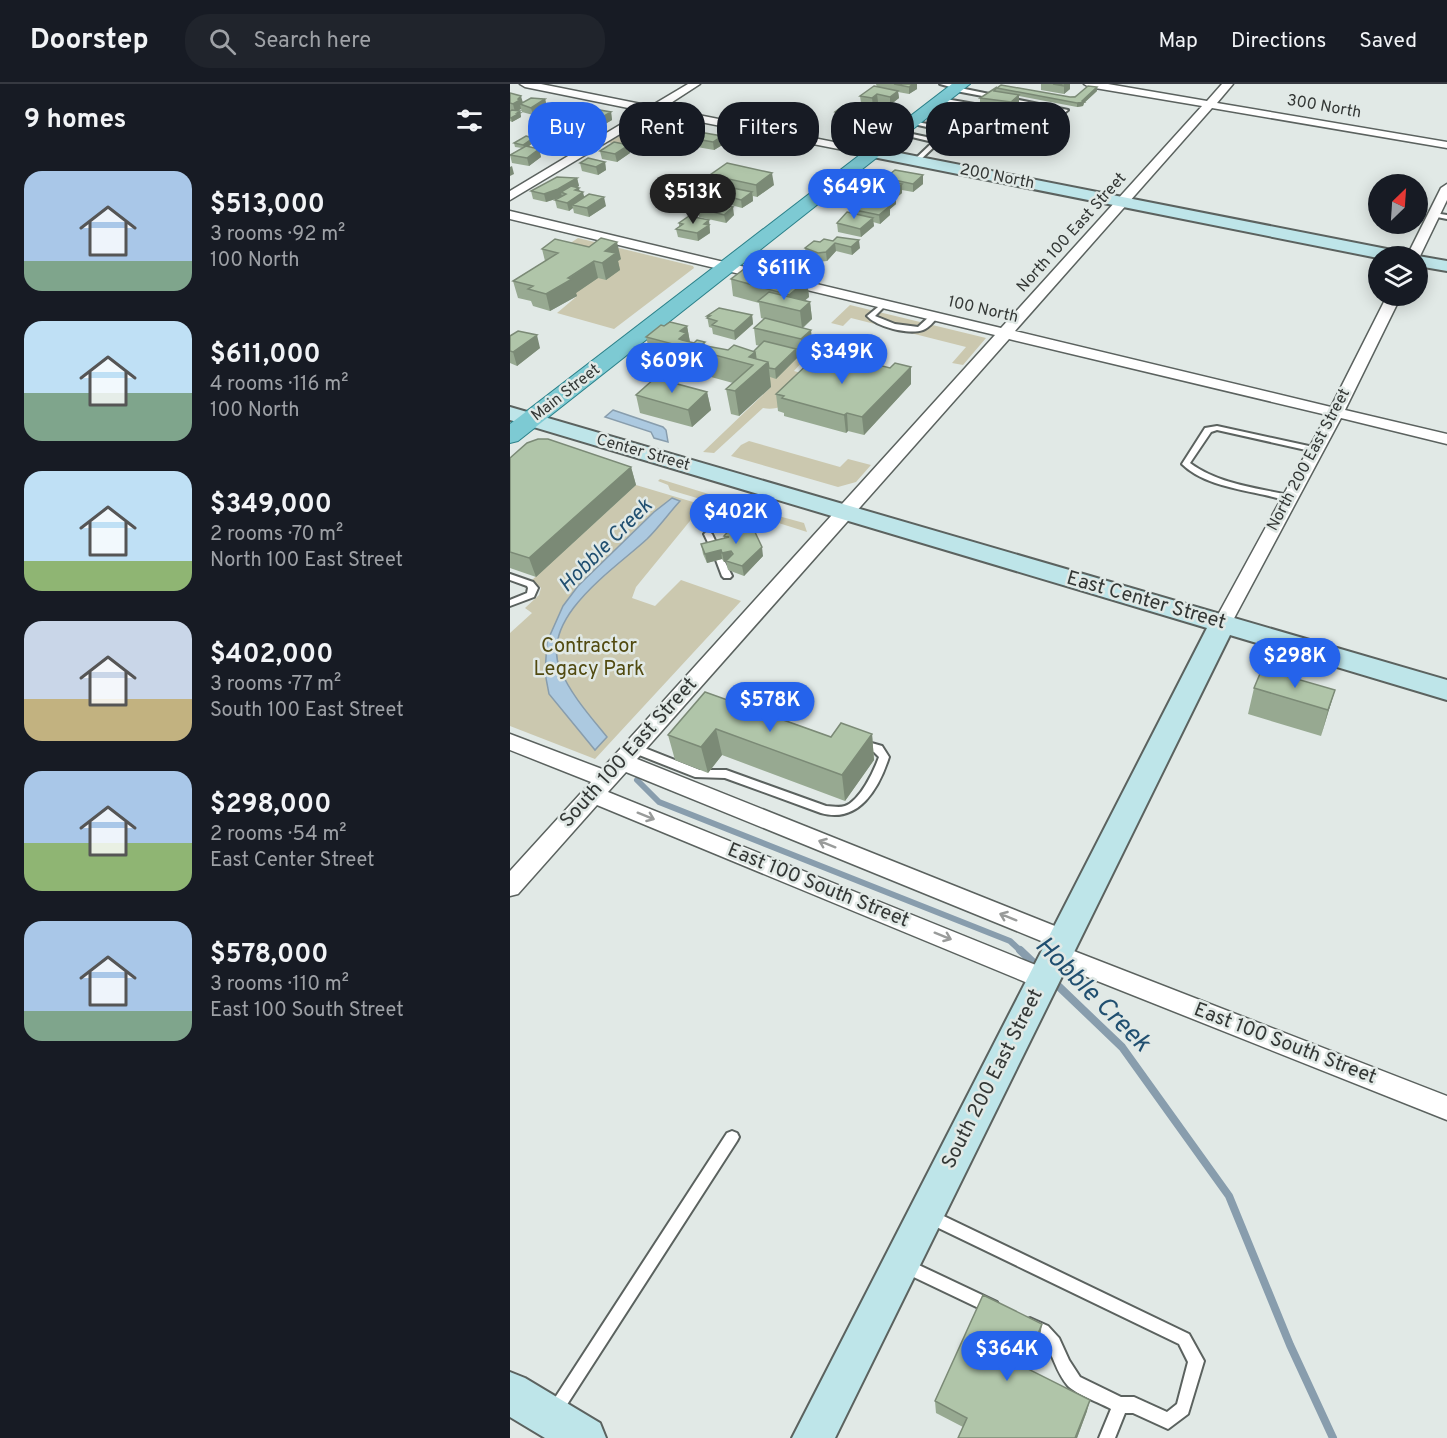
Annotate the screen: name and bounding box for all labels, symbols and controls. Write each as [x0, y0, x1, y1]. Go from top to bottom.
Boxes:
search box [185, 14, 605, 68]
text: Doorstep [30, 23, 149, 59]
icon: search [206, 25, 239, 58]
text: Search here [254, 28, 371, 55]
text: Map [1158, 28, 1198, 55]
text: Directions [1231, 28, 1326, 55]
text: Saved [1359, 28, 1417, 55]
street label: 300 North [1285, 91, 1363, 123]
chip: Buy [528, 102, 607, 156]
chip: Rent [619, 102, 705, 156]
chip: Filters [717, 102, 819, 156]
chip: New [831, 102, 914, 156]
chip: Apartment [926, 102, 1070, 156]
text: 9 homes [24, 104, 126, 137]
icon: filters [453, 104, 486, 137]
street label: 200 North [958, 160, 1036, 194]
pin: $649K [812, 169, 896, 220]
street label: North 100 East Street [1013, 169, 1131, 297]
pin: $513K [651, 174, 735, 225]
north arrow [1368, 174, 1428, 234]
map controls [1368, 174, 1428, 306]
text: $649K [822, 175, 886, 201]
text: $513K [664, 180, 722, 206]
text: $513,000 [210, 189, 325, 222]
icon: home [72, 195, 144, 267]
text: 3 rooms · 92 m² [210, 222, 345, 248]
button: layers [1368, 246, 1428, 306]
text: 100 North [210, 248, 299, 274]
pin: $611K [742, 250, 826, 301]
text: $611K [757, 256, 811, 282]
street label: 100 North [946, 292, 1020, 328]
pin: $349K [800, 334, 884, 385]
text: $611,000 [210, 339, 321, 372]
text: $349K [810, 340, 874, 366]
pin: $609K [630, 343, 714, 394]
icon: home [72, 345, 144, 417]
text: $609K [640, 349, 704, 375]
street label: Main Street [528, 360, 604, 426]
text: 4 rooms · 116 m² [210, 372, 348, 398]
street label: North 200 East Street [1263, 385, 1355, 535]
text: 100 North [210, 398, 299, 424]
street label: Center Street [594, 430, 692, 476]
text: $349,000 [210, 489, 332, 522]
water label: Hobble Creek [553, 493, 659, 599]
pin: $402K [694, 494, 778, 545]
icon: home [72, 495, 144, 567]
text: $402K [704, 500, 768, 526]
text: 2 rooms · 70 m² [210, 522, 343, 548]
text: North 100 East Street [210, 548, 403, 574]
street label: East Center Street [1063, 566, 1229, 636]
park label: Contractor Legacy Park [533, 634, 645, 683]
pin: $298K [1253, 638, 1337, 689]
text: $402,000 [210, 639, 333, 672]
text: $298K [1263, 644, 1327, 670]
icon: home [72, 645, 144, 717]
text: 3 rooms · 77 m² [210, 672, 341, 698]
street label: South 100 East Street [555, 672, 703, 834]
pin: $578K [728, 682, 812, 733]
text: $578K [739, 688, 801, 714]
text: South 100 East Street [210, 698, 404, 724]
text: $298,000 [210, 789, 331, 822]
icon: home [72, 795, 144, 867]
one-way arrow [636, 811, 655, 822]
text: 2 rooms · 54 m² [210, 822, 347, 848]
street label: East 100 South Street [723, 838, 913, 934]
one-way arrow [818, 838, 837, 849]
text: East Center Street [210, 848, 375, 874]
one-way arrow [999, 911, 1018, 922]
water label: Hobble Creek [1027, 930, 1158, 1061]
one-way arrow [934, 931, 952, 942]
text: $578,000 [210, 939, 328, 972]
icon: home [72, 945, 144, 1017]
text: 3 rooms · 110 m² [210, 972, 349, 998]
street label: South 200 East Street [936, 985, 1050, 1173]
street label: East 100 South Street [1190, 997, 1380, 1091]
text: East 100 South Street [210, 998, 404, 1024]
pin: $364K [965, 1331, 1049, 1382]
text: $364K [975, 1337, 1039, 1363]

